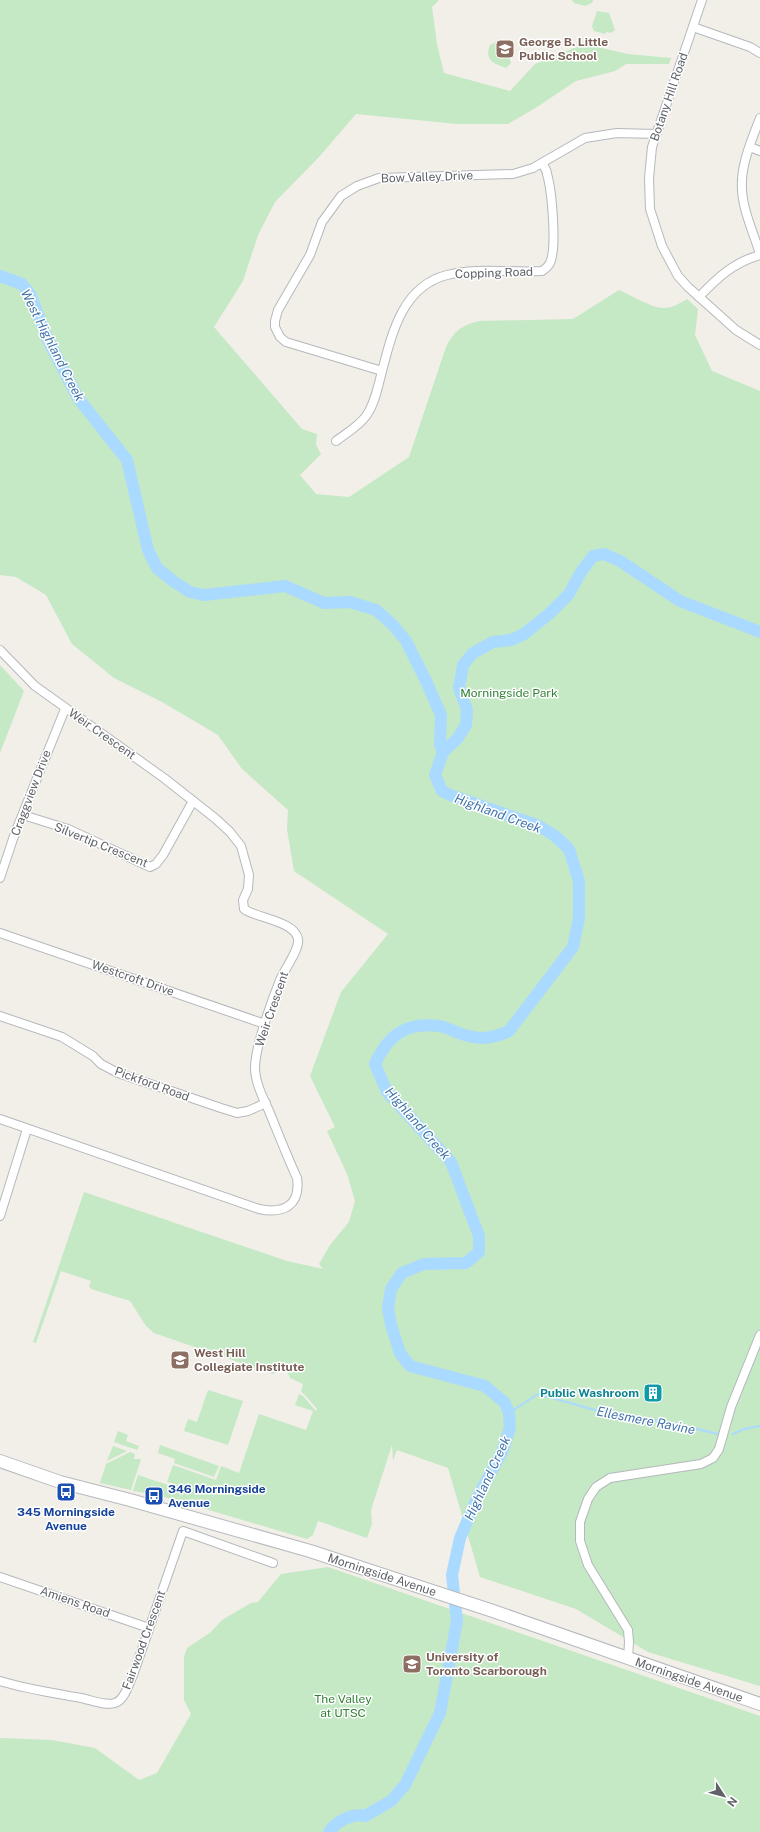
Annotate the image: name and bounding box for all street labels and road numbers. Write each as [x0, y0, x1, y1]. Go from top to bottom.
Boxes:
street label: Botany Hill Road [647, 51, 691, 143]
street label: Bow Valley Drive [381, 168, 474, 186]
street label: Copping Road [455, 265, 533, 281]
street label: Weir Crescent [66, 706, 139, 762]
street label: Craggview Drive [8, 748, 54, 838]
street label: Silvertip Crescent [52, 820, 150, 870]
street label: Westcroft Drive [90, 957, 176, 999]
street label: Weir Crescent [253, 969, 292, 1048]
street label: Pickford Road [113, 1064, 191, 1104]
street label: Morningside Avenue [326, 1551, 438, 1599]
street label: Amiens Road [38, 1584, 112, 1620]
street label: Fairwood Crescent [120, 1588, 169, 1692]
street label: Morningside Avenue [633, 1655, 745, 1705]

